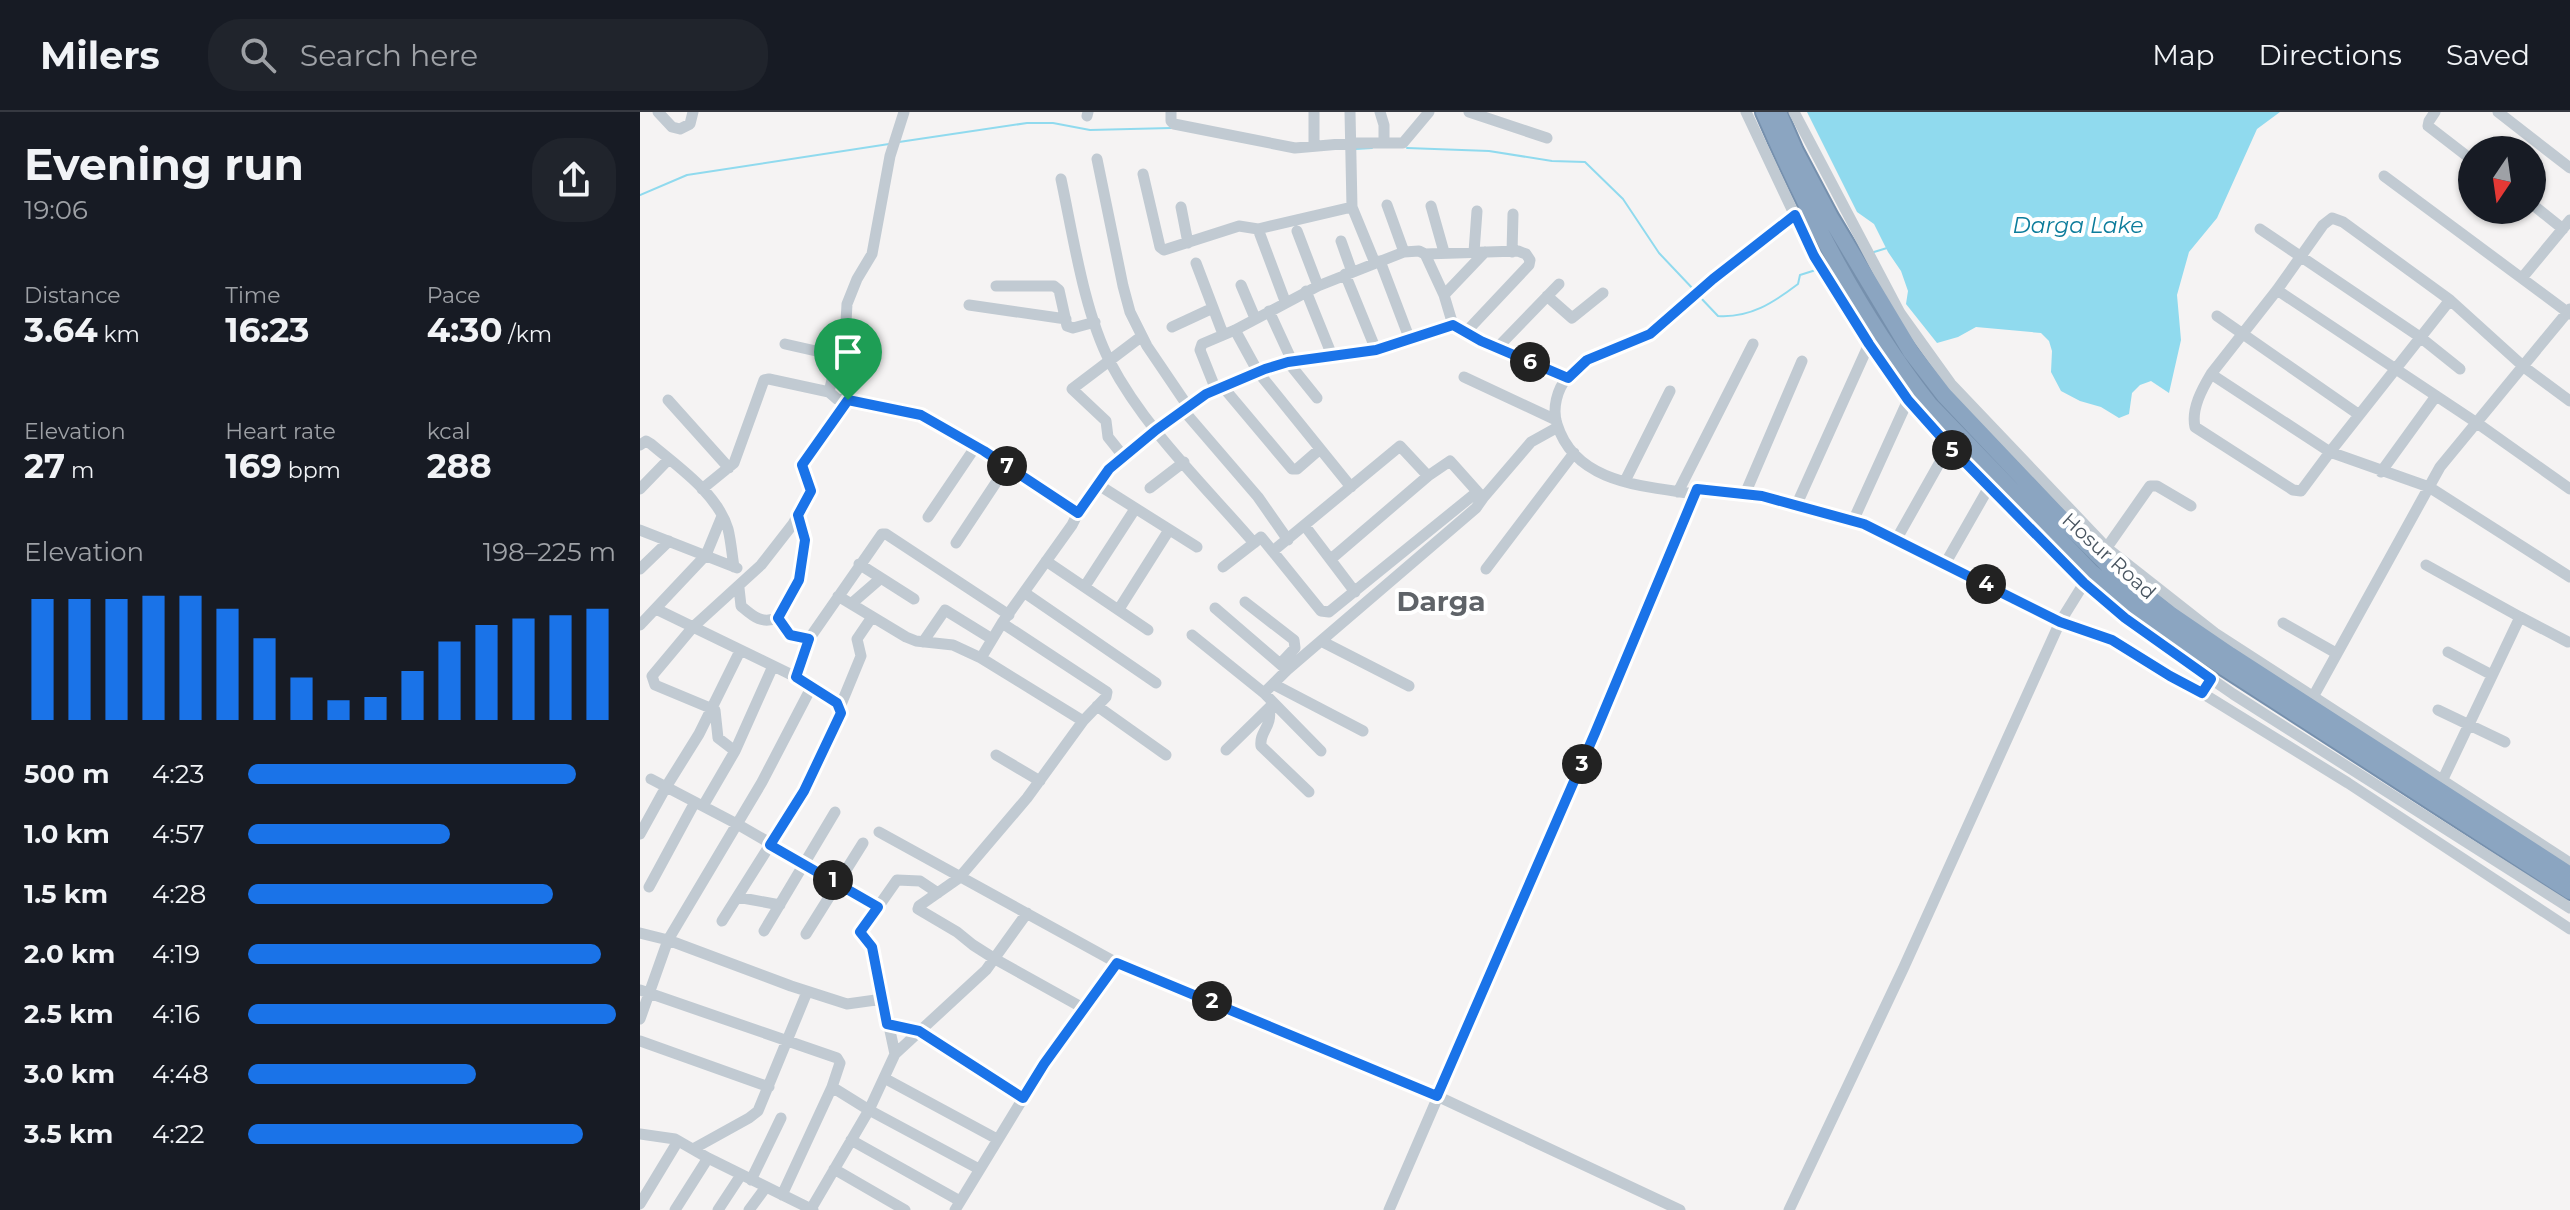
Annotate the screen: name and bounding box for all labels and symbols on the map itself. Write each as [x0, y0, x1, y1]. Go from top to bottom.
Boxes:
north arrow [2458, 136, 2546, 224]
water label: Darga Lake [2013, 212, 2143, 239]
pin [814, 318, 882, 400]
pin: 6 [1510, 342, 1550, 382]
pin: 5 [1932, 430, 1972, 470]
pin: 7 [987, 446, 1027, 486]
street label: Hosur Road [2057, 508, 2161, 604]
pin: 4 [1966, 564, 2006, 604]
district label: Darga [1396, 584, 1486, 618]
pin: 3 [1562, 744, 1602, 784]
pin: 1 [813, 860, 853, 900]
pin: 2 [1192, 981, 1232, 1021]

